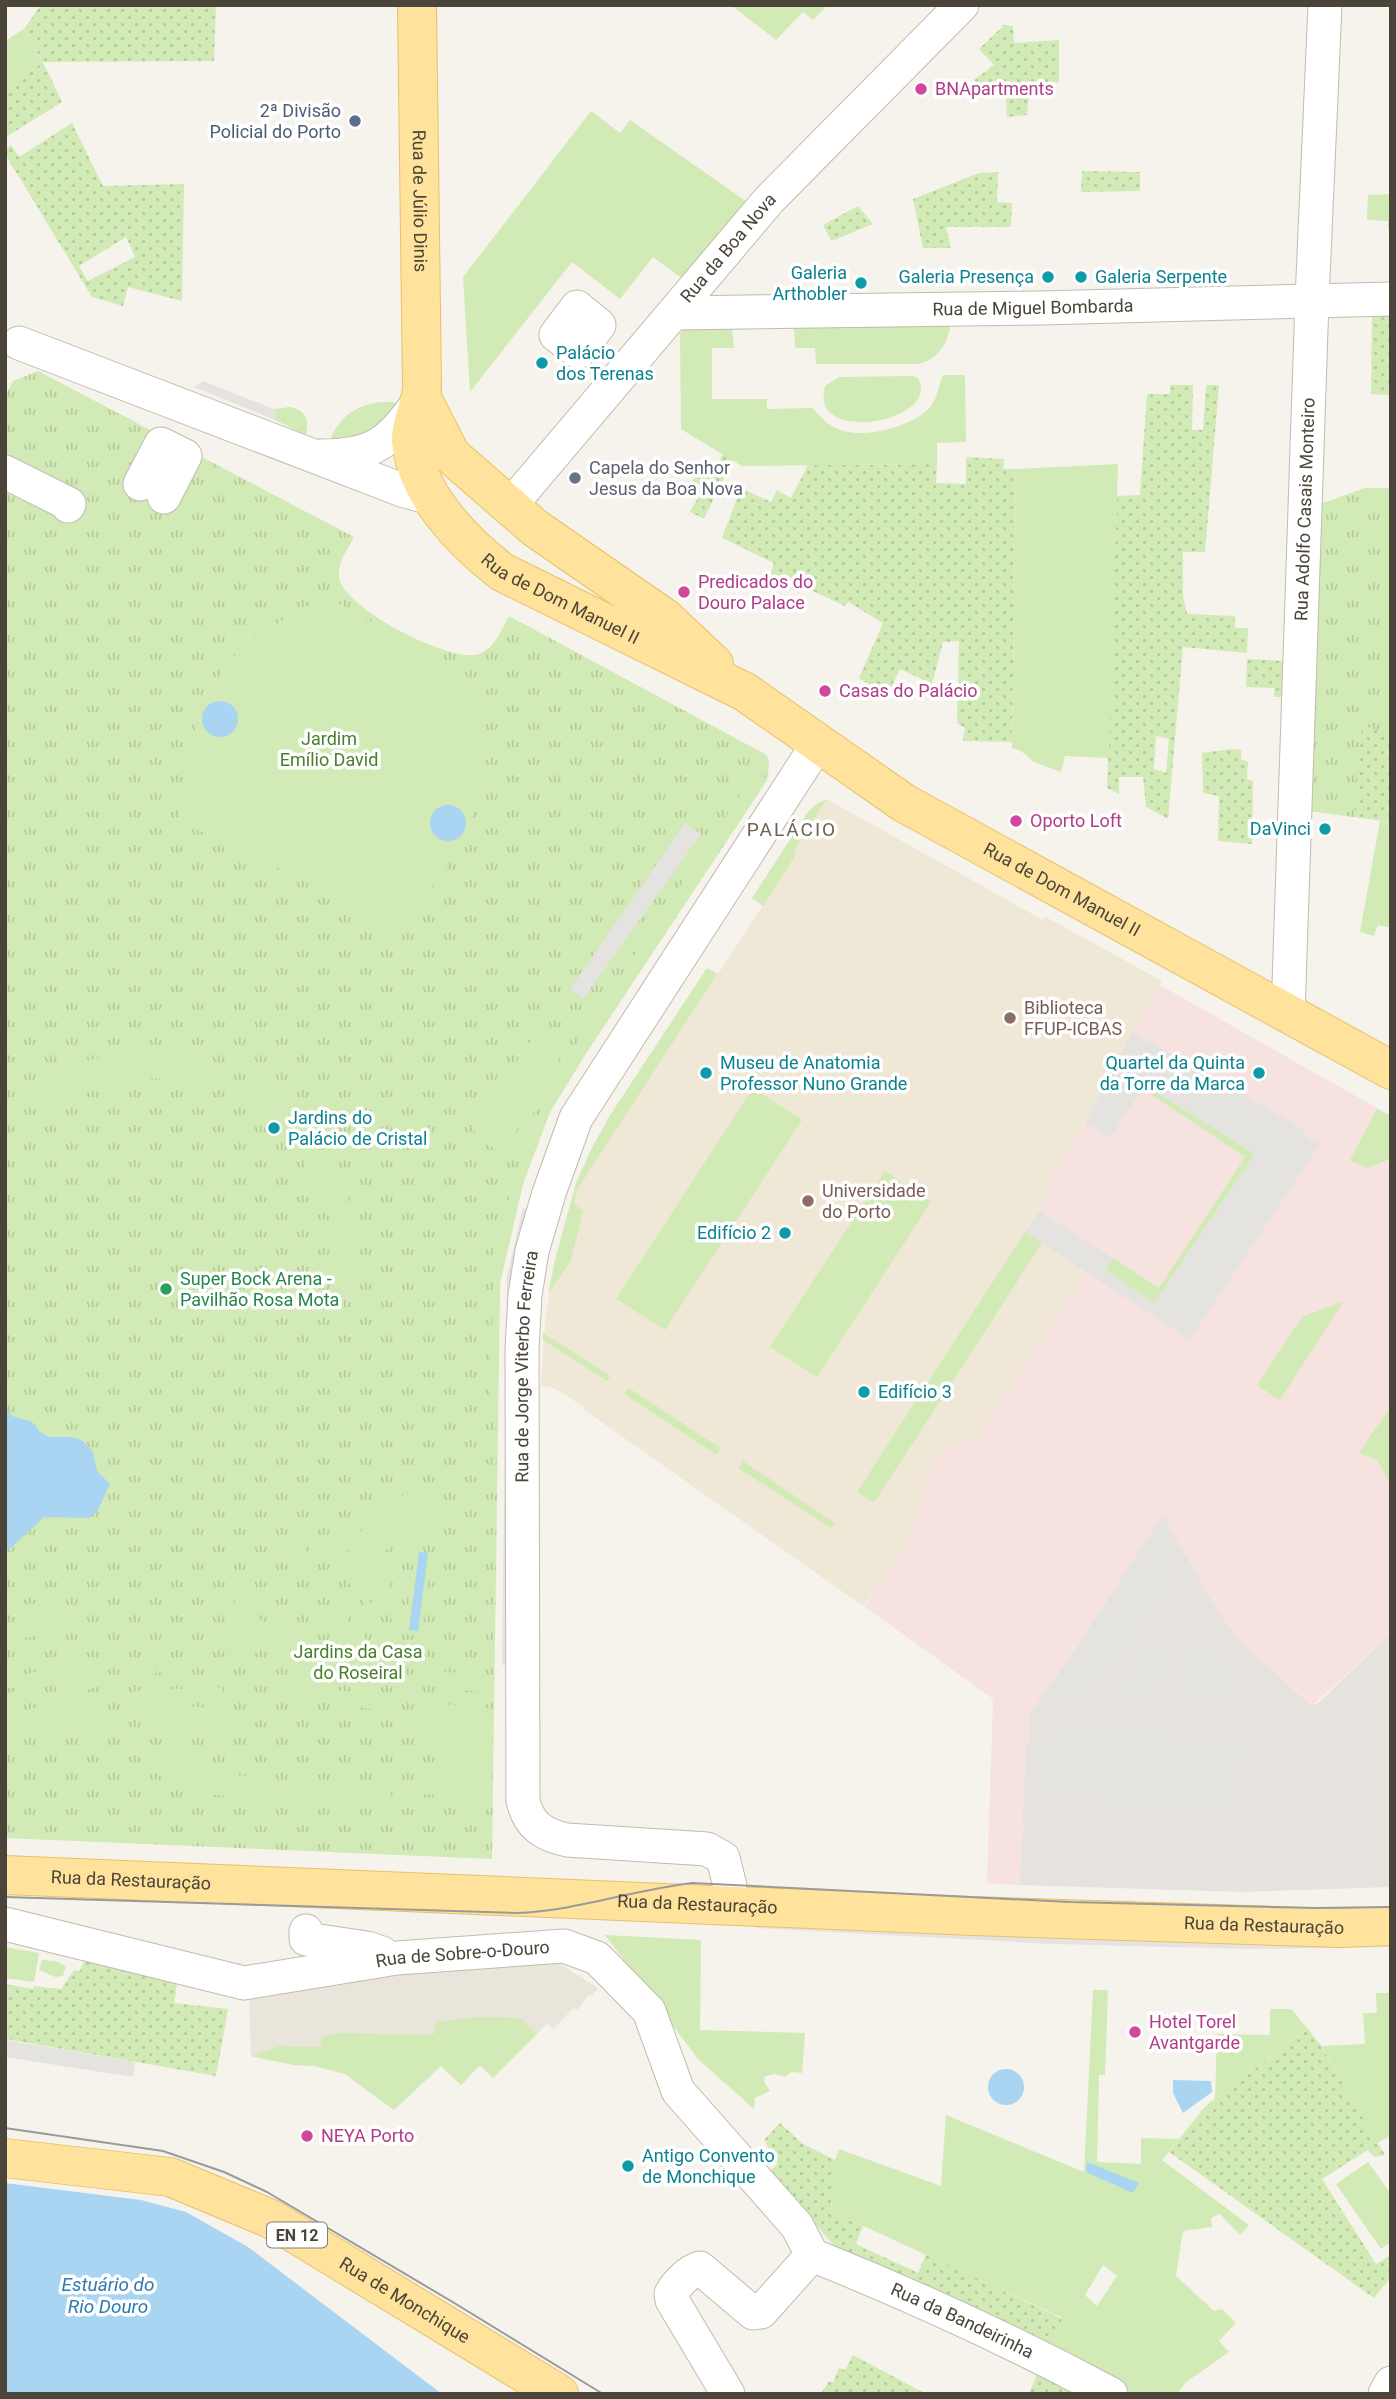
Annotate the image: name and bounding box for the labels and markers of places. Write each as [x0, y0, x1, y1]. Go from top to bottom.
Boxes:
place label: BNApartments [935, 78, 1054, 99]
marker: BNApartments [913, 81, 929, 97]
place label: 2ª Divisão Policial do Porto [209, 100, 341, 142]
marker: 2ª Divisão Policial do Porto [347, 113, 363, 129]
place label: Galeria Arthobler [773, 262, 847, 304]
place label: Galeria Presença [898, 266, 1034, 287]
place label: Galeria Serpente [1095, 266, 1227, 287]
marker: Galeria Presença [1040, 269, 1056, 285]
marker: Galeria Serpente [1073, 269, 1089, 285]
marker: Galeria Arthobler [853, 275, 869, 291]
place label: Palácio dos Terenas [556, 342, 654, 384]
marker: Palácio dos Terenas [534, 355, 550, 371]
place label: Capela do Senhor Jesus da Boa Nova [589, 457, 743, 499]
marker: Capela do Senhor Jesus da Boa Nova [567, 470, 583, 486]
place label: Predicados do Douro Palace [698, 571, 813, 613]
marker: Predicados do Douro Palace [676, 584, 692, 600]
place label: Casas do Palácio [839, 680, 978, 701]
marker: Casas do Palácio [817, 683, 833, 699]
place label: Oporto Loft [1030, 810, 1122, 831]
marker: Oporto Loft [1008, 813, 1024, 829]
place label: DaVinci [1250, 818, 1311, 839]
marker: DaVinci [1317, 821, 1333, 837]
place label: Biblioteca FFUP-ICBAS [1024, 997, 1122, 1039]
marker: Biblioteca FFUP-ICBAS [1002, 1010, 1018, 1026]
place label: Museu de Anatomia Professor Nuno Grande [720, 1052, 907, 1094]
place label: Quartel da Quinta da Torre da Marca [1100, 1052, 1245, 1094]
marker: Museu de Anatomia Professor Nuno Grande [698, 1065, 714, 1081]
marker: Quartel da Quinta da Torre da Marca [1251, 1065, 1267, 1081]
place label: Jardins do Palácio de Cristal [288, 1107, 427, 1149]
marker: Jardins do Palácio de Cristal [266, 1120, 282, 1136]
place label: Universidade do Porto [822, 1180, 926, 1222]
marker: Universidade do Porto [800, 1193, 816, 1209]
place label: Edifício 2 [697, 1222, 771, 1243]
marker: Edifício 2 [777, 1225, 793, 1241]
place label: Super Bock Arena - Pavilhão Rosa Mota [180, 1268, 339, 1310]
marker: Super Bock Arena - Pavilhão Rosa Mota [158, 1281, 174, 1297]
place label: Edifício 3 [878, 1381, 952, 1402]
marker: Edifício 3 [856, 1384, 872, 1400]
place label: Hotel Torel Avantgarde [1149, 2011, 1240, 2053]
marker: Hotel Torel Avantgarde [1127, 2024, 1143, 2040]
place label: NEYA Porto [321, 2125, 414, 2146]
marker: NEYA Porto [299, 2128, 315, 2144]
place label: Antigo Convento de Monchique [642, 2145, 775, 2187]
marker: Antigo Convento de Monchique [620, 2158, 636, 2174]

